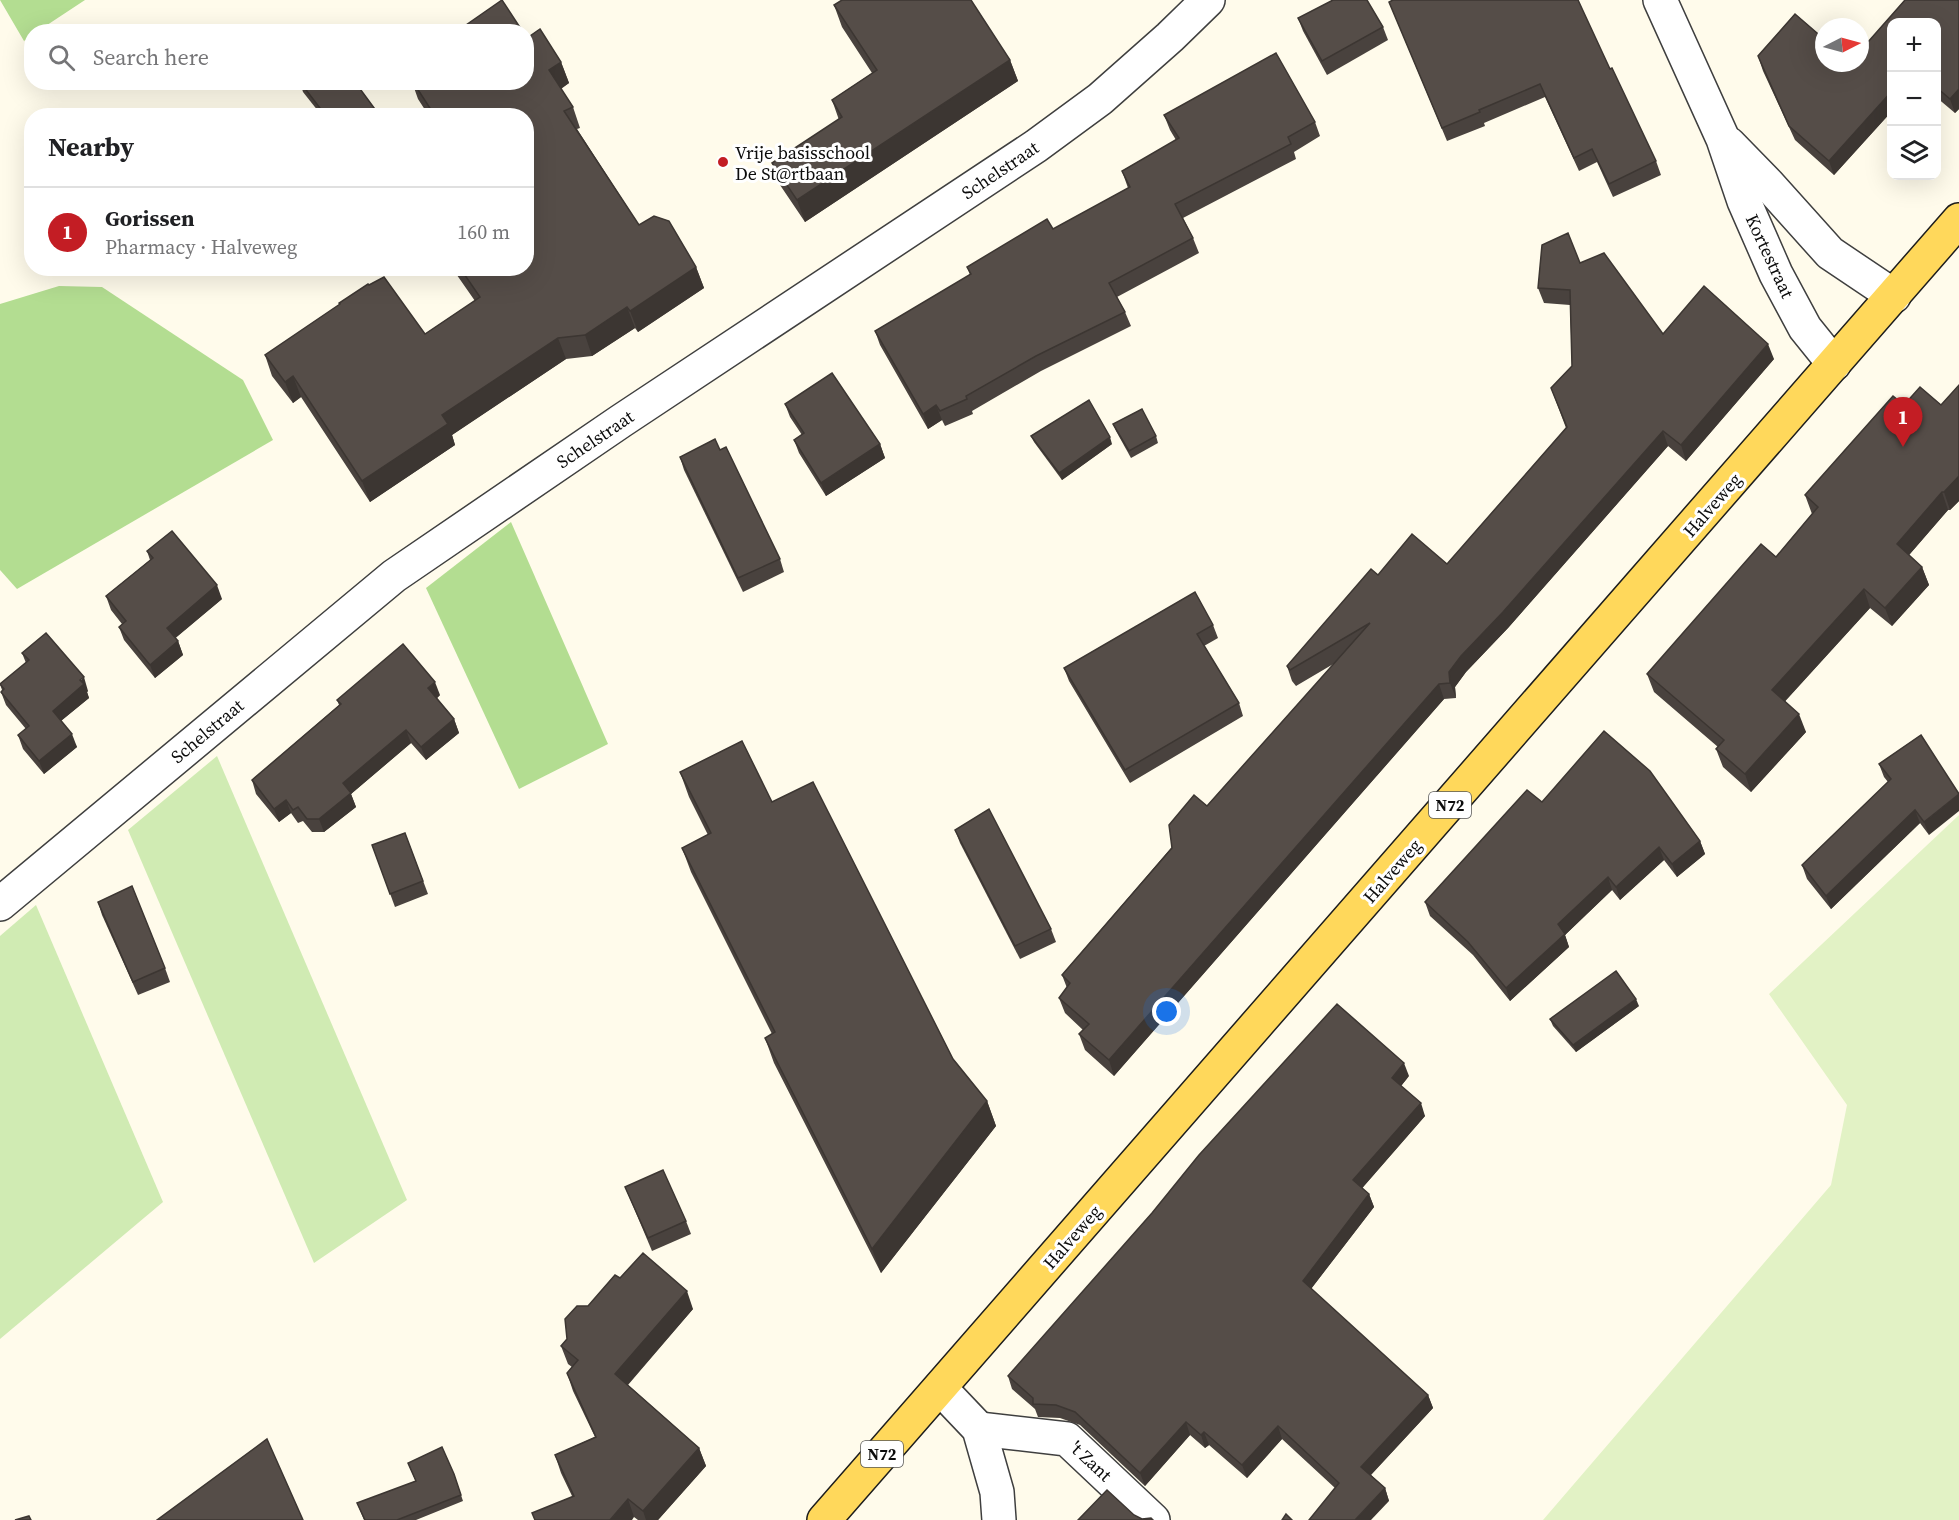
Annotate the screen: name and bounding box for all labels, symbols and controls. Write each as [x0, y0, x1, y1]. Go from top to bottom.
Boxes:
north arrow [1815, 18, 1869, 72]
map controls [1887, 18, 1941, 180]
button: + [1887, 18, 1941, 72]
search box [24, 24, 534, 90]
icon: search [45, 41, 78, 74]
text: Search here [93, 42, 209, 72]
button: − [1887, 72, 1941, 126]
button: layers [1887, 126, 1941, 180]
text: Nearby [48, 129, 134, 165]
street label: Schelstraat [956, 135, 1044, 205]
place label: Vrije basisschool De St@rtbaan [735, 140, 870, 186]
marker: Vrije basisschool De St@rtbaan [716, 155, 730, 169]
text: Gorissen [105, 203, 195, 233]
street label: Kortestraat [1740, 210, 1800, 302]
text: 1 [62, 218, 73, 246]
text: 160 m [457, 218, 510, 246]
text: Pharmacy · Halveweg [105, 233, 297, 261]
pin: 1 [1884, 398, 1922, 447]
street label: Schelstraat [551, 404, 639, 474]
street label: Halveweg [1677, 467, 1747, 543]
street label: Schelstraat [165, 693, 249, 769]
road number: N72 [1429, 792, 1471, 818]
street label: Halveweg [1357, 833, 1427, 909]
your location [1152, 997, 1181, 1026]
street label: Halveweg [1037, 1199, 1107, 1275]
street label: 't Zant [1065, 1435, 1118, 1487]
road number: N72 [861, 1441, 903, 1467]

